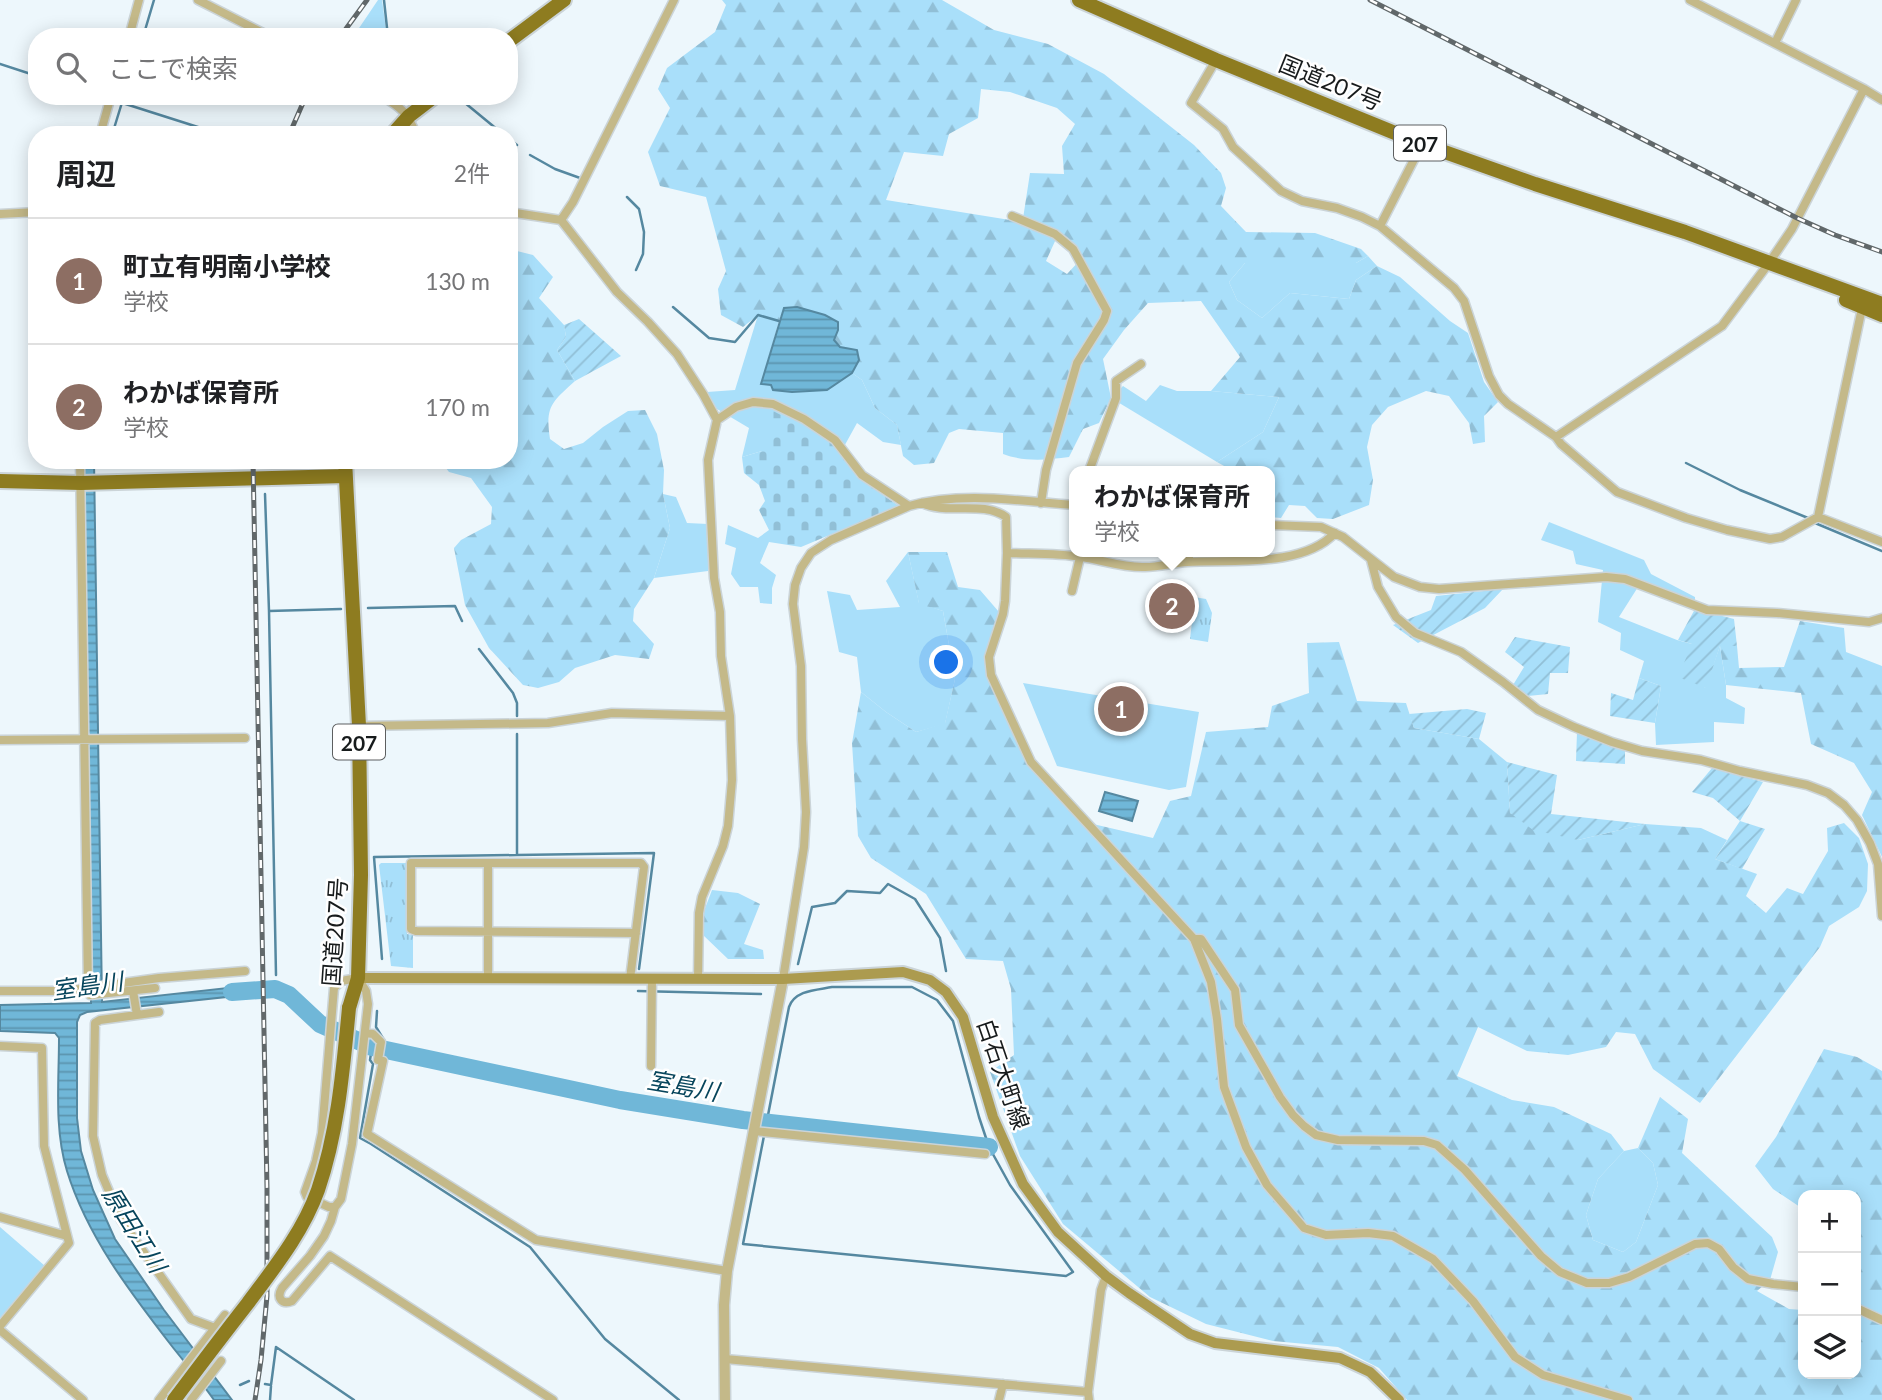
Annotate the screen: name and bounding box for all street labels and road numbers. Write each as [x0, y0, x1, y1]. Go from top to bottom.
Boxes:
street label: 国道207号 [1275, 49, 1387, 115]
road number: 207 [1394, 125, 1446, 160]
road number: 207 [333, 724, 385, 760]
street label: 国道207号 [316, 877, 352, 987]
street label: 白石大町線 [972, 1015, 1036, 1133]

